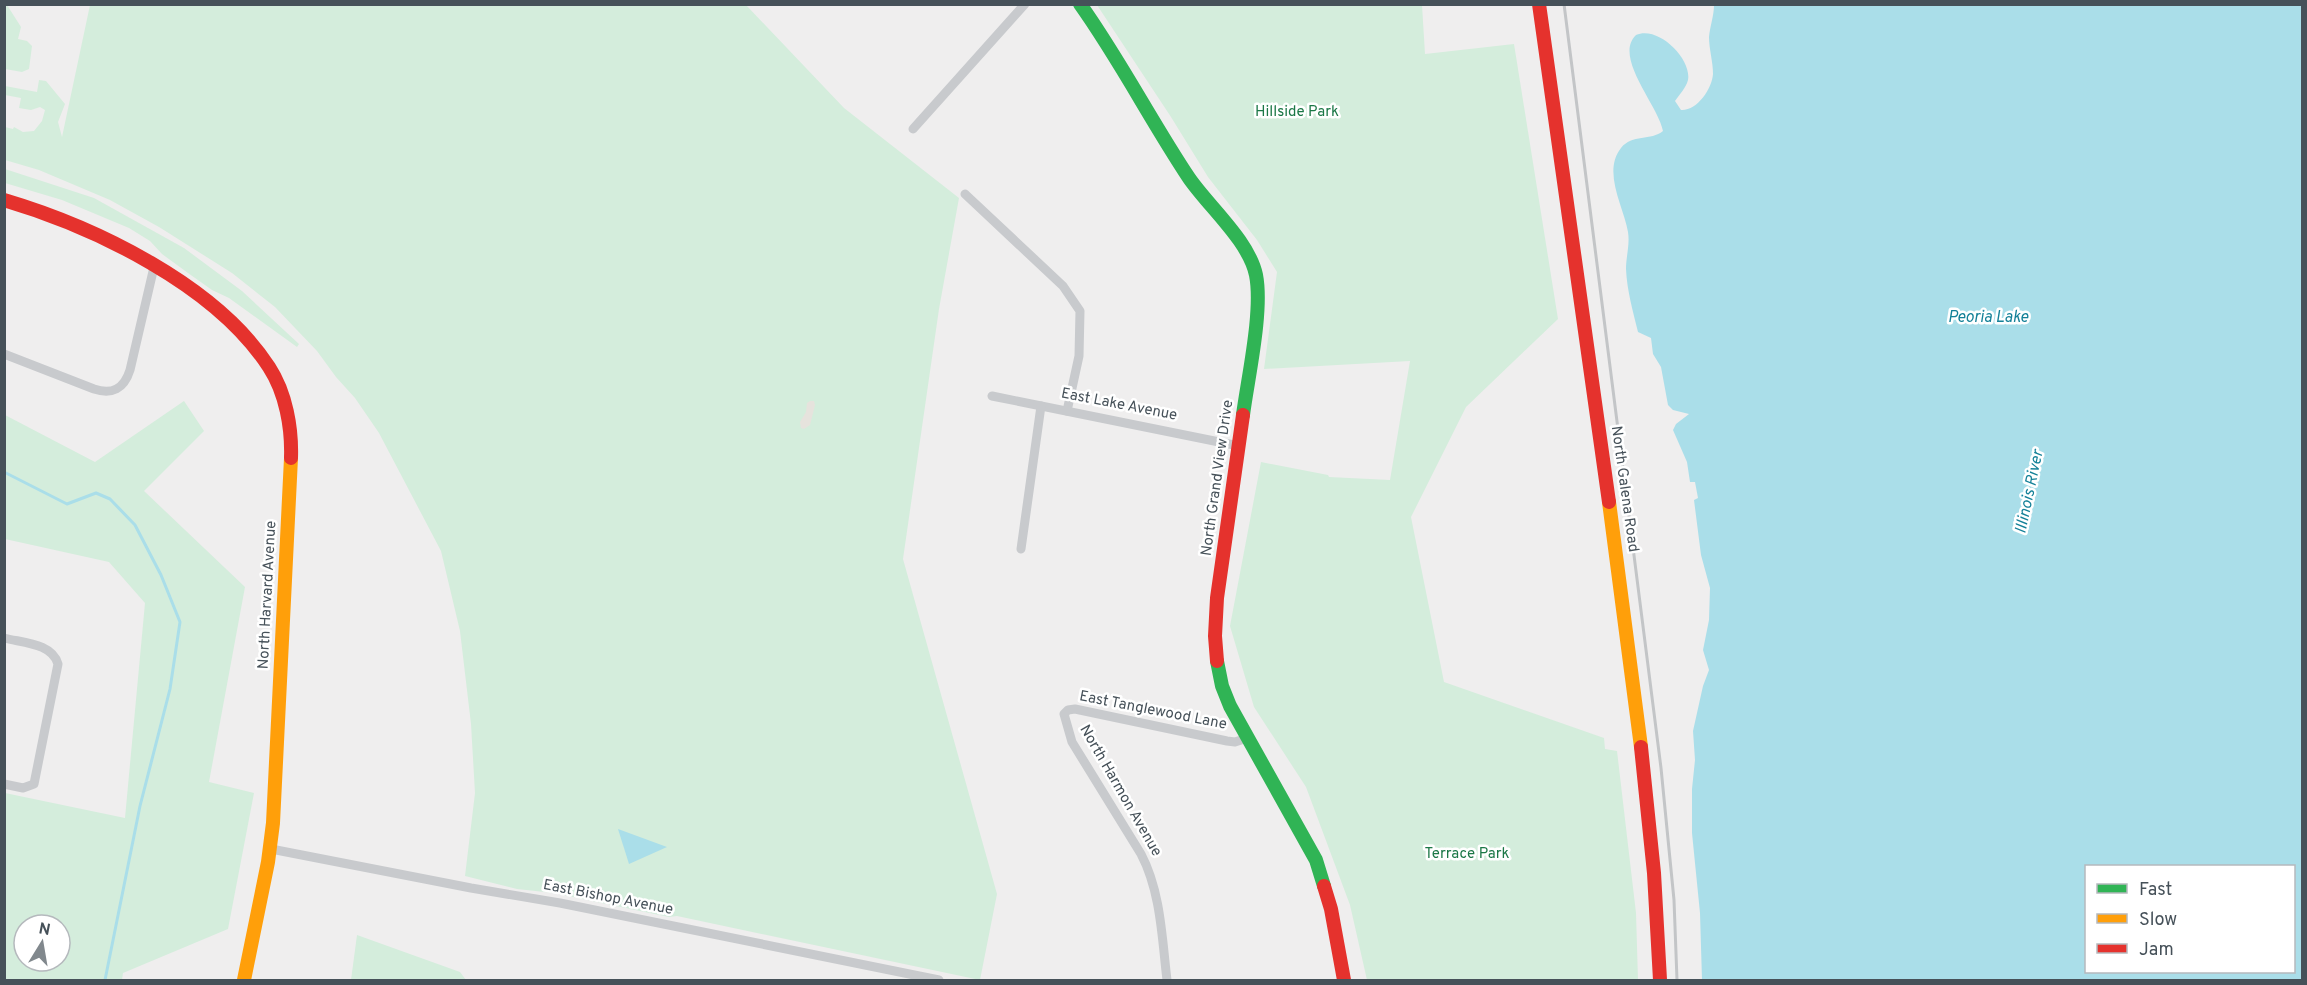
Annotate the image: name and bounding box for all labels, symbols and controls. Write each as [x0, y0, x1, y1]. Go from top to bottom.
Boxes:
park label: Hillside Park [1255, 103, 1339, 122]
water label: Peoria Lake [1948, 308, 2029, 328]
street label: East Lake Avenue [1059, 384, 1179, 426]
street label: North Grand View Drive [1198, 399, 1238, 557]
street label: North Galena Road [1606, 425, 1642, 553]
water label: Illinois River [2011, 447, 2049, 536]
street label: North Harvard Avenue [255, 520, 281, 670]
street label: East Tanglewood Lane [1078, 687, 1228, 735]
street label: North Harmon Avenue [1075, 722, 1165, 860]
park label: Terrace Park [1424, 845, 1510, 864]
legend [2085, 865, 2295, 973]
street label: East Bishop Avenue [541, 876, 675, 920]
text: Fast [2139, 879, 2172, 902]
text: Slow [2139, 909, 2177, 932]
north arrow [12, 913, 72, 973]
text: N [37, 919, 52, 941]
text: Jam [2139, 939, 2174, 962]

